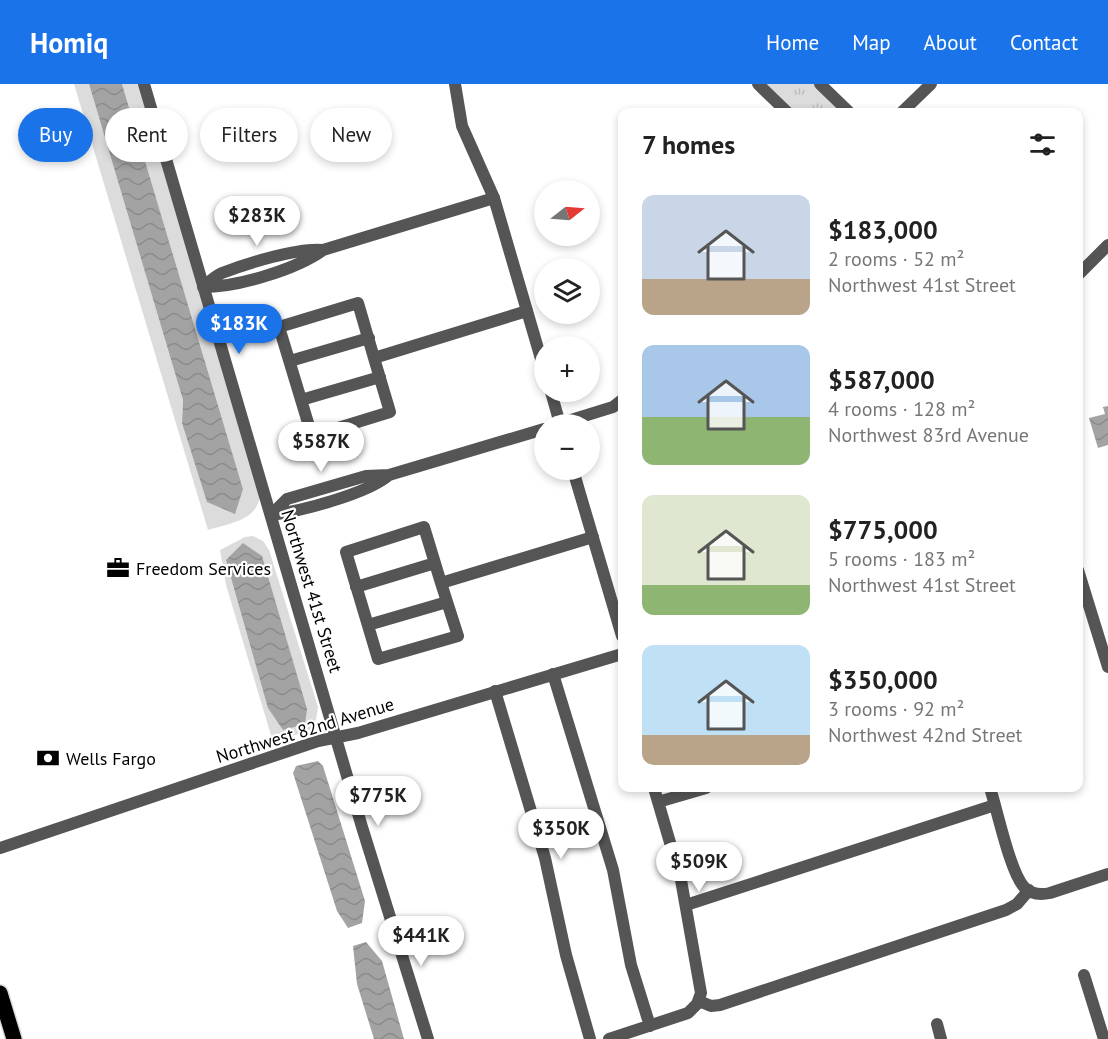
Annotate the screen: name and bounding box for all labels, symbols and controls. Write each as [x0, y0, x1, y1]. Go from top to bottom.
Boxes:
text: Homiq [30, 24, 108, 61]
text: Home [766, 29, 819, 56]
text: Map [852, 29, 891, 56]
text: About [924, 29, 977, 56]
text: Contact [1010, 29, 1078, 56]
chip: Buy [18, 108, 93, 162]
chip: Rent [105, 108, 188, 162]
chip: Filters [200, 108, 298, 162]
chip: New [310, 108, 392, 162]
text: 7 homes [642, 128, 735, 161]
icon: filters [1026, 128, 1059, 161]
north arrow [534, 180, 600, 246]
map controls [534, 180, 600, 480]
pin: $283K [215, 196, 299, 247]
text: $283K [228, 202, 286, 228]
text: $183,000 [828, 213, 938, 246]
icon: home [690, 219, 762, 291]
text: 2 rooms · 52 m² [828, 246, 964, 272]
button: layers [534, 258, 600, 324]
text: Northwest 41st Street [828, 272, 1016, 298]
pin: $183K [197, 304, 281, 355]
text: $183K [210, 310, 268, 336]
button: + [534, 336, 600, 402]
text: $587,000 [828, 363, 935, 396]
icon: home [690, 369, 762, 441]
text: 4 rooms · 128 m² [828, 396, 975, 422]
button: − [534, 414, 600, 480]
pin: $587K [279, 422, 363, 473]
text: Northwest 83rd Avenue [828, 422, 1029, 448]
text: $587K [292, 428, 350, 454]
street label: Northwest 41st Street [276, 507, 348, 675]
text: $775,000 [828, 513, 938, 546]
icon: home [690, 519, 762, 591]
text: 5 rooms · 183 m² [828, 546, 975, 572]
office icon: Freedom Services [105, 555, 131, 581]
place label: Freedom Services [136, 557, 271, 580]
text: Northwest 41st Street [828, 572, 1016, 598]
text: $350,000 [828, 663, 938, 696]
icon: home [690, 669, 762, 741]
street label: Northwest 82nd Avenue [213, 692, 397, 768]
text: 3 rooms · 92 m² [828, 696, 964, 722]
text: Northwest 42nd Street [828, 722, 1022, 748]
bank icon: Wells Fargo [35, 745, 61, 771]
place label: Wells Fargo [66, 747, 156, 770]
pin: $775K [336, 776, 420, 827]
text: $775K [349, 782, 407, 808]
pin: $350K [519, 809, 603, 860]
text: $350K [532, 815, 590, 841]
pin: $509K [657, 842, 741, 893]
text: $509K [670, 848, 728, 874]
pin: $441K [379, 916, 463, 967]
text: $441K [392, 922, 450, 948]

